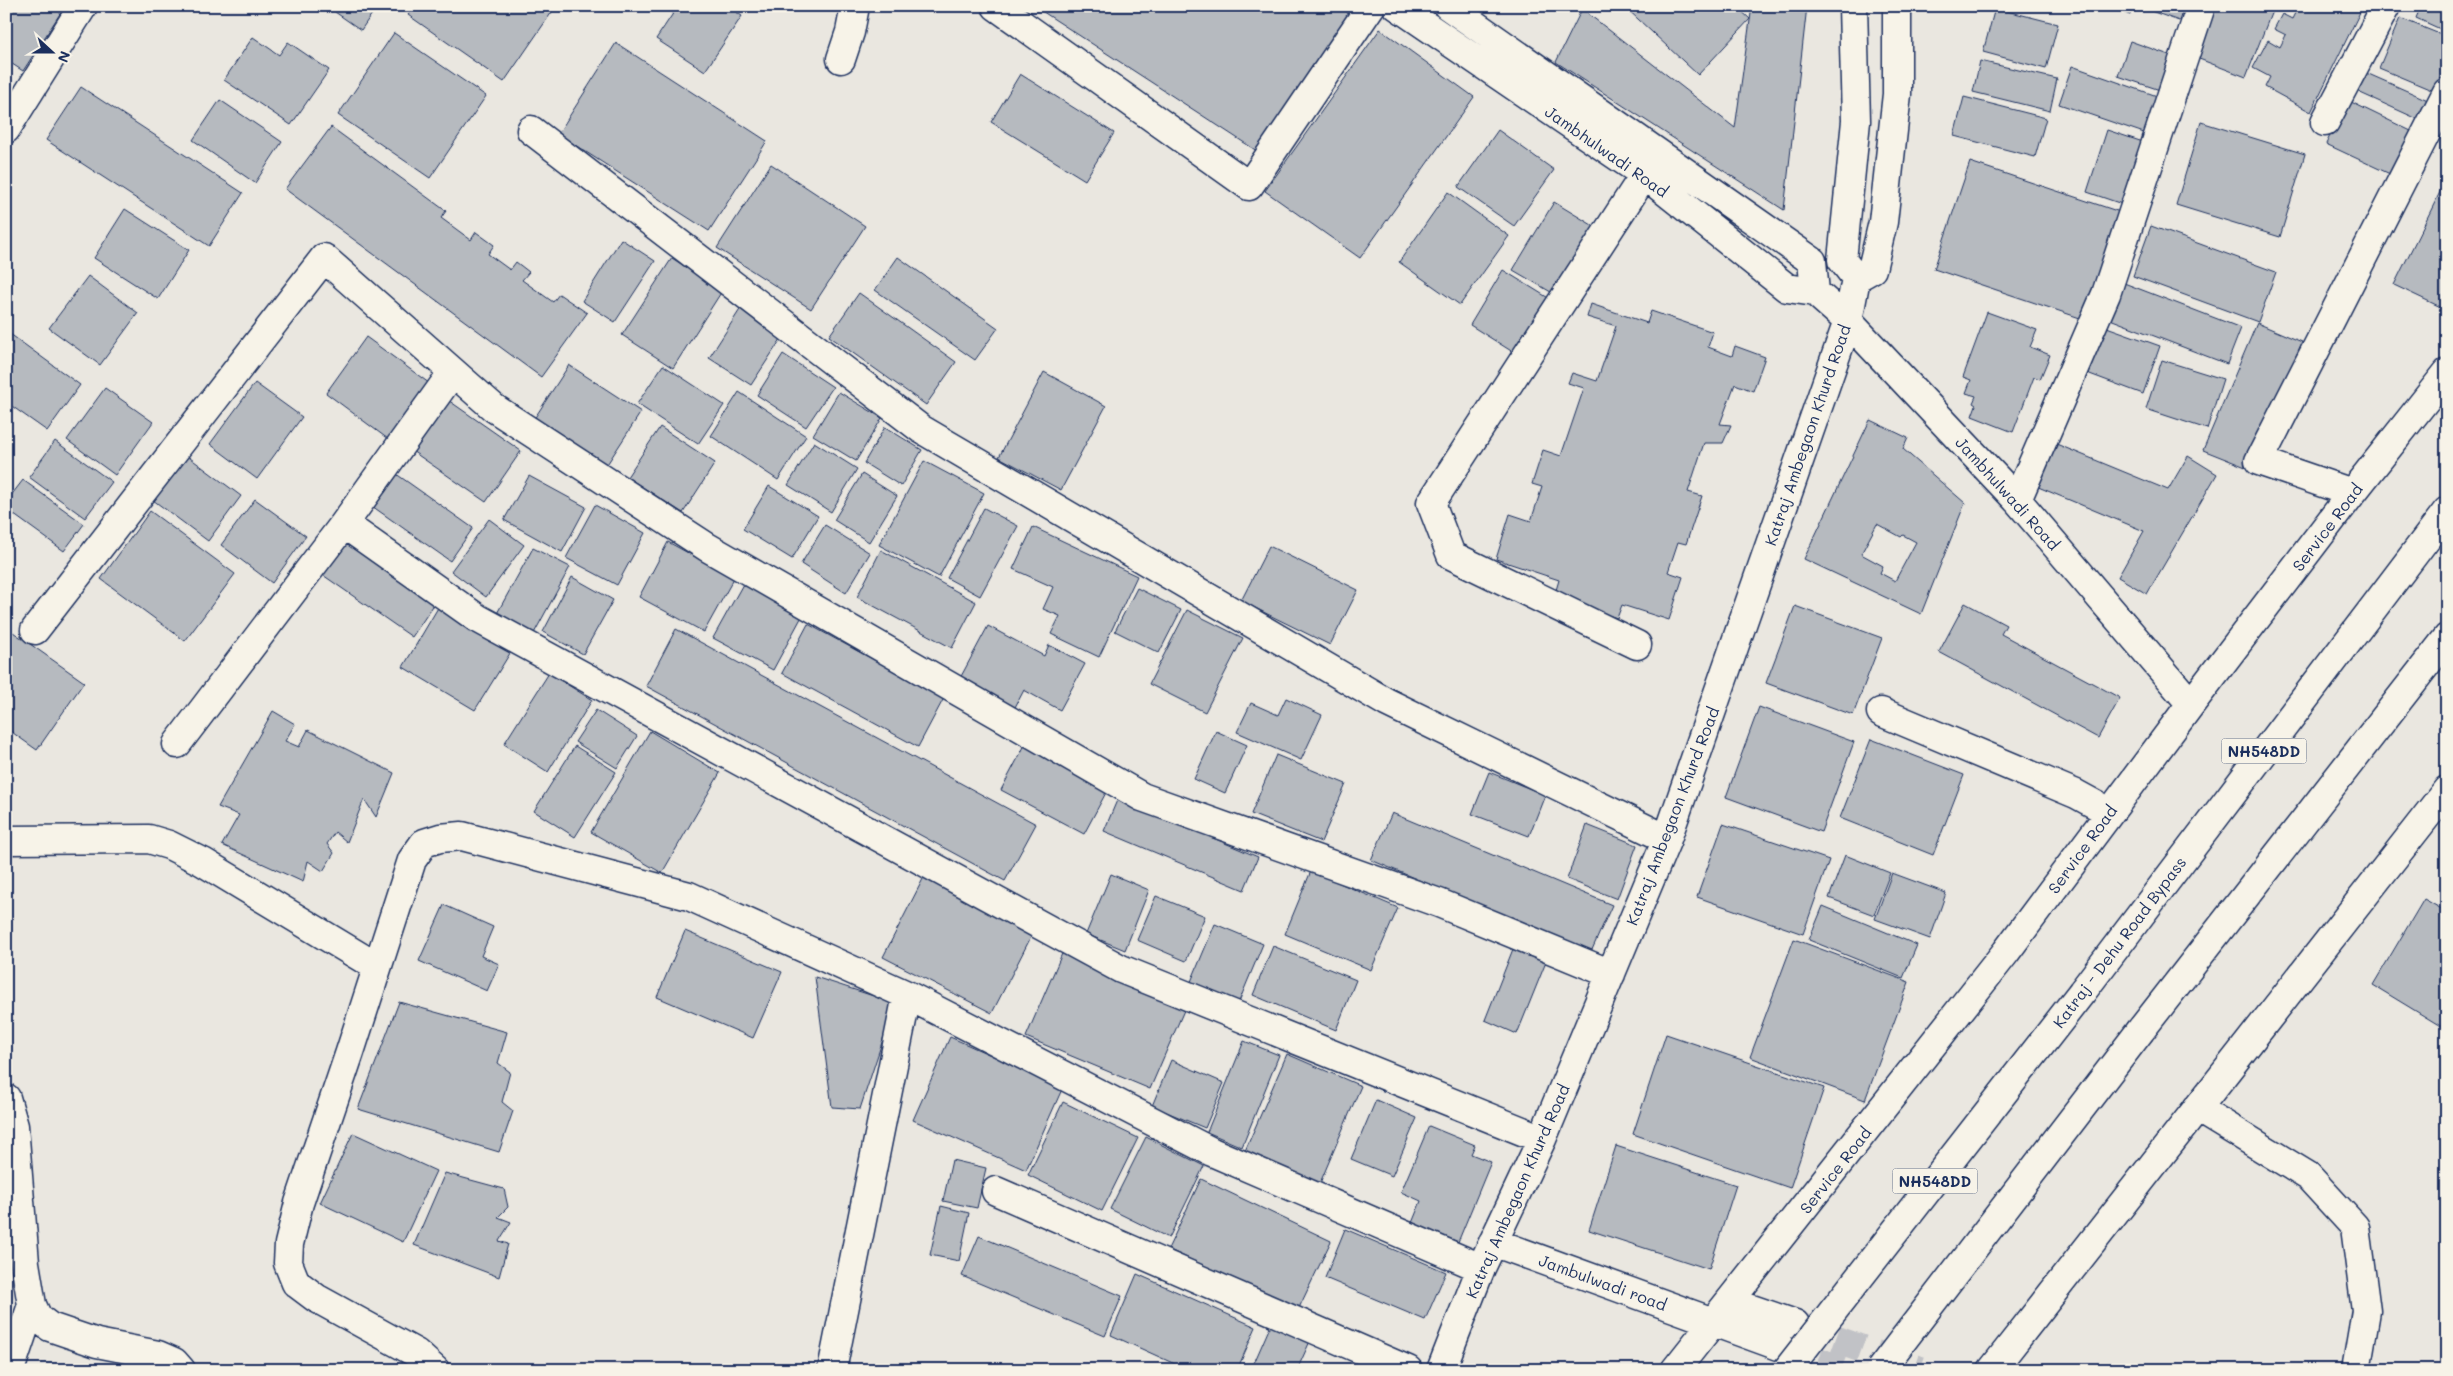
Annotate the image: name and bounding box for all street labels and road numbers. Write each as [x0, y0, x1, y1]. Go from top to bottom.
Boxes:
street label: Jambhulwadi Road [1541, 101, 1673, 201]
street label: Katraj Ambegaon Khurd Road [1759, 322, 1855, 548]
street label: Jambhulwadi Road [1951, 432, 2065, 554]
street label: Service Road [2287, 479, 2367, 575]
street label: Katraj Ambegaon Khurd Road [1621, 704, 1723, 928]
road number: NH548DD [2222, 738, 2306, 764]
street label: Service Road [2043, 801, 2121, 897]
street label: Katraj - Dehu Road Bypass [2048, 852, 2190, 1032]
street label: Katraj Ambegaon Khurd Road [1460, 1081, 1574, 1301]
street label: Service Road [1795, 1122, 1875, 1218]
road number: NH548DD [1892, 1168, 1978, 1194]
street label: Jambulwadi road [1536, 1249, 1670, 1315]

